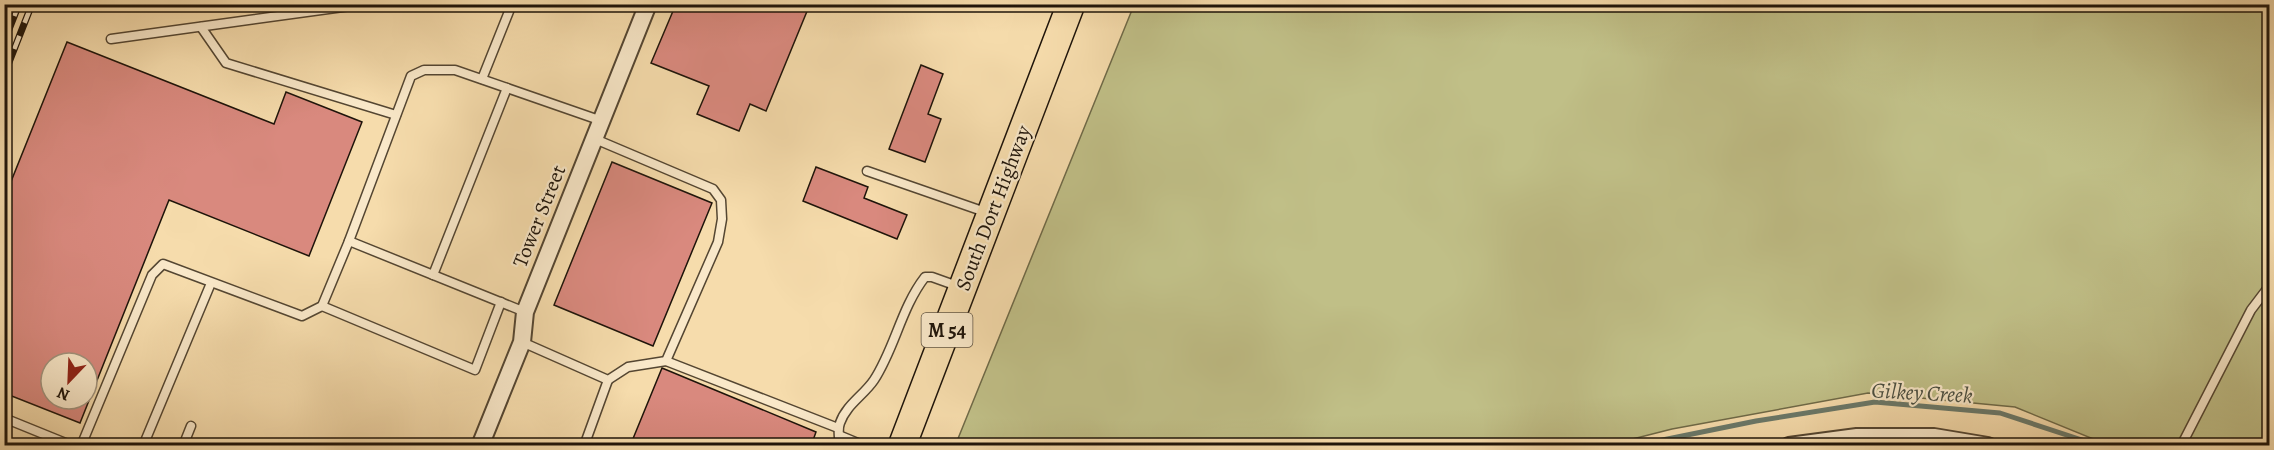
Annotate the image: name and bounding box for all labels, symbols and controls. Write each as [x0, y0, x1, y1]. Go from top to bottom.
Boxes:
street label: South Dort Highway [949, 121, 1038, 295]
street label: Tower Street [506, 161, 572, 271]
road number: M 54 [922, 313, 972, 347]
north arrow [39, 351, 99, 411]
water label: Gilkey Creek [1871, 375, 1974, 411]
text: N [54, 381, 73, 406]

